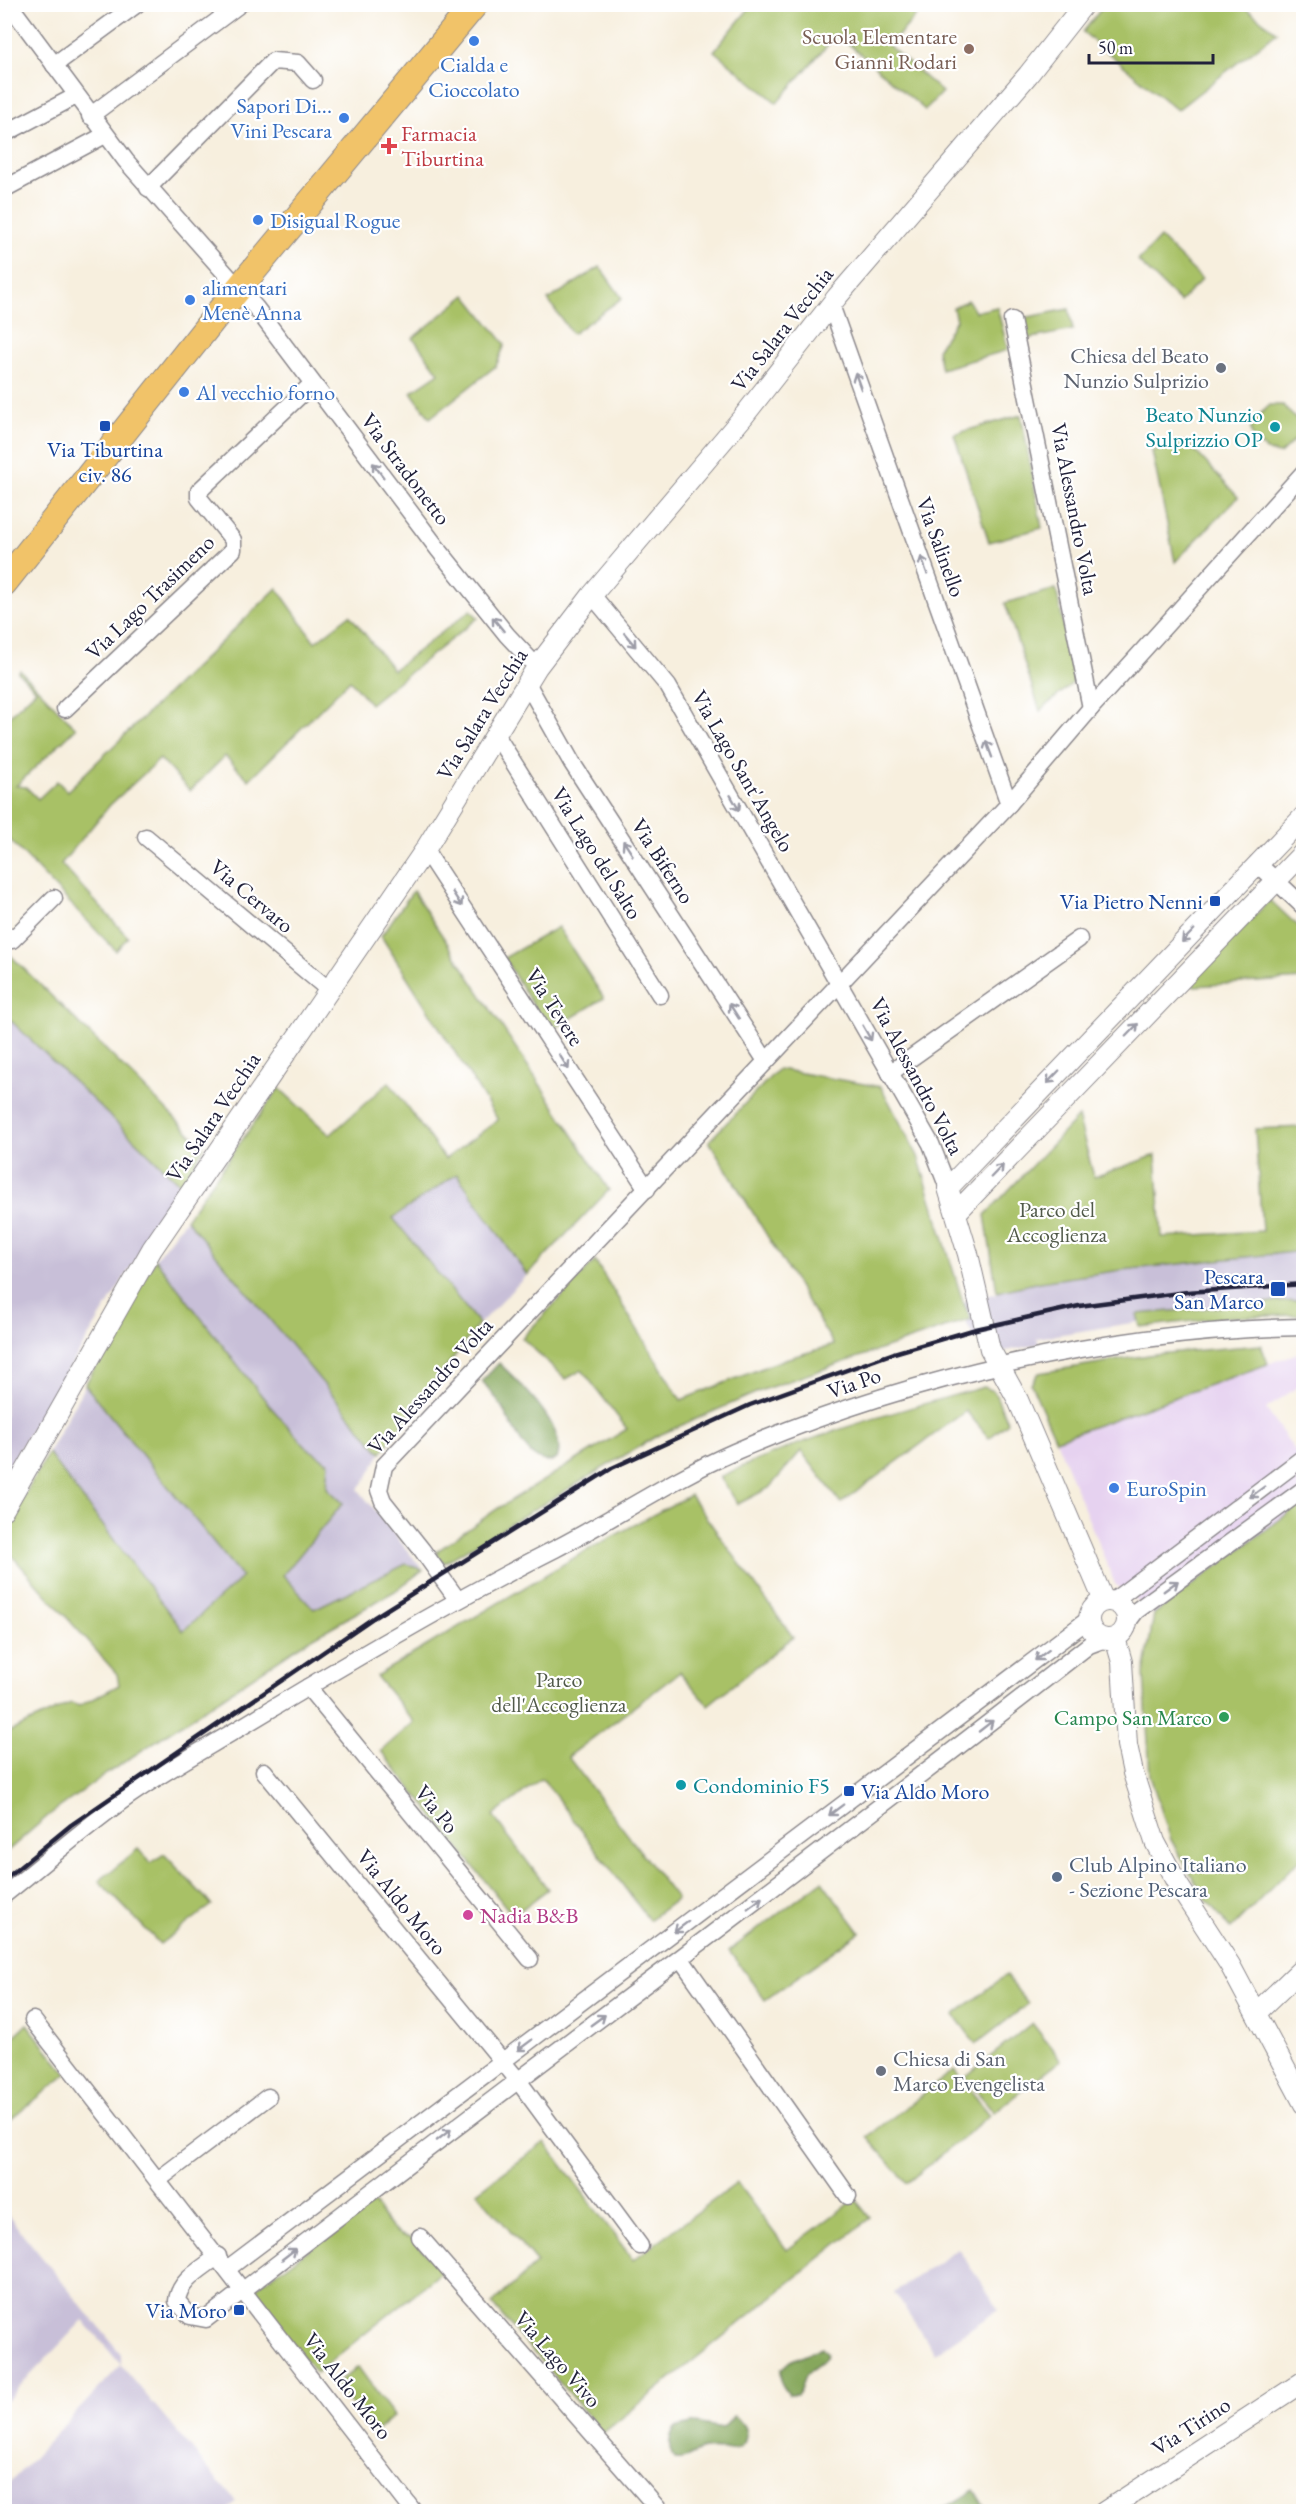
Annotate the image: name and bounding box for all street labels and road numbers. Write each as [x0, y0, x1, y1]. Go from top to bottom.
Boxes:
street label: Via Salara Vecchia [724, 261, 840, 397]
street label: Via Stradonetto [354, 407, 458, 531]
street label: Via Alessandro Volta [1044, 421, 1106, 598]
street label: Via Salinello [910, 493, 972, 601]
street label: Via Lago Trasimeno [79, 528, 221, 666]
street label: Via Salara Vecchia [430, 642, 534, 785]
street label: Via Lago Sant'Angelo [685, 685, 801, 857]
street label: Via Lago del Salto [545, 781, 649, 925]
street label: Via Biferno [625, 813, 701, 909]
street label: Via Cervaro [204, 852, 300, 940]
street label: Via Tevere [519, 962, 591, 1052]
street label: Via Alessandro Volta [863, 992, 971, 1160]
street label: Via Salara Vecchia [159, 1046, 267, 1187]
street label: Via Alessandro Volta [361, 1311, 499, 1461]
street label: Via Po [823, 1360, 885, 1406]
street label: Via Po [408, 1779, 466, 1840]
street label: Via Aldo Moro [350, 1843, 454, 1961]
street label: Via Lago Vivo [508, 2305, 608, 2414]
street label: Via Aldo Moro [297, 2326, 399, 2446]
street label: Via Tirino [1146, 2390, 1236, 2462]

